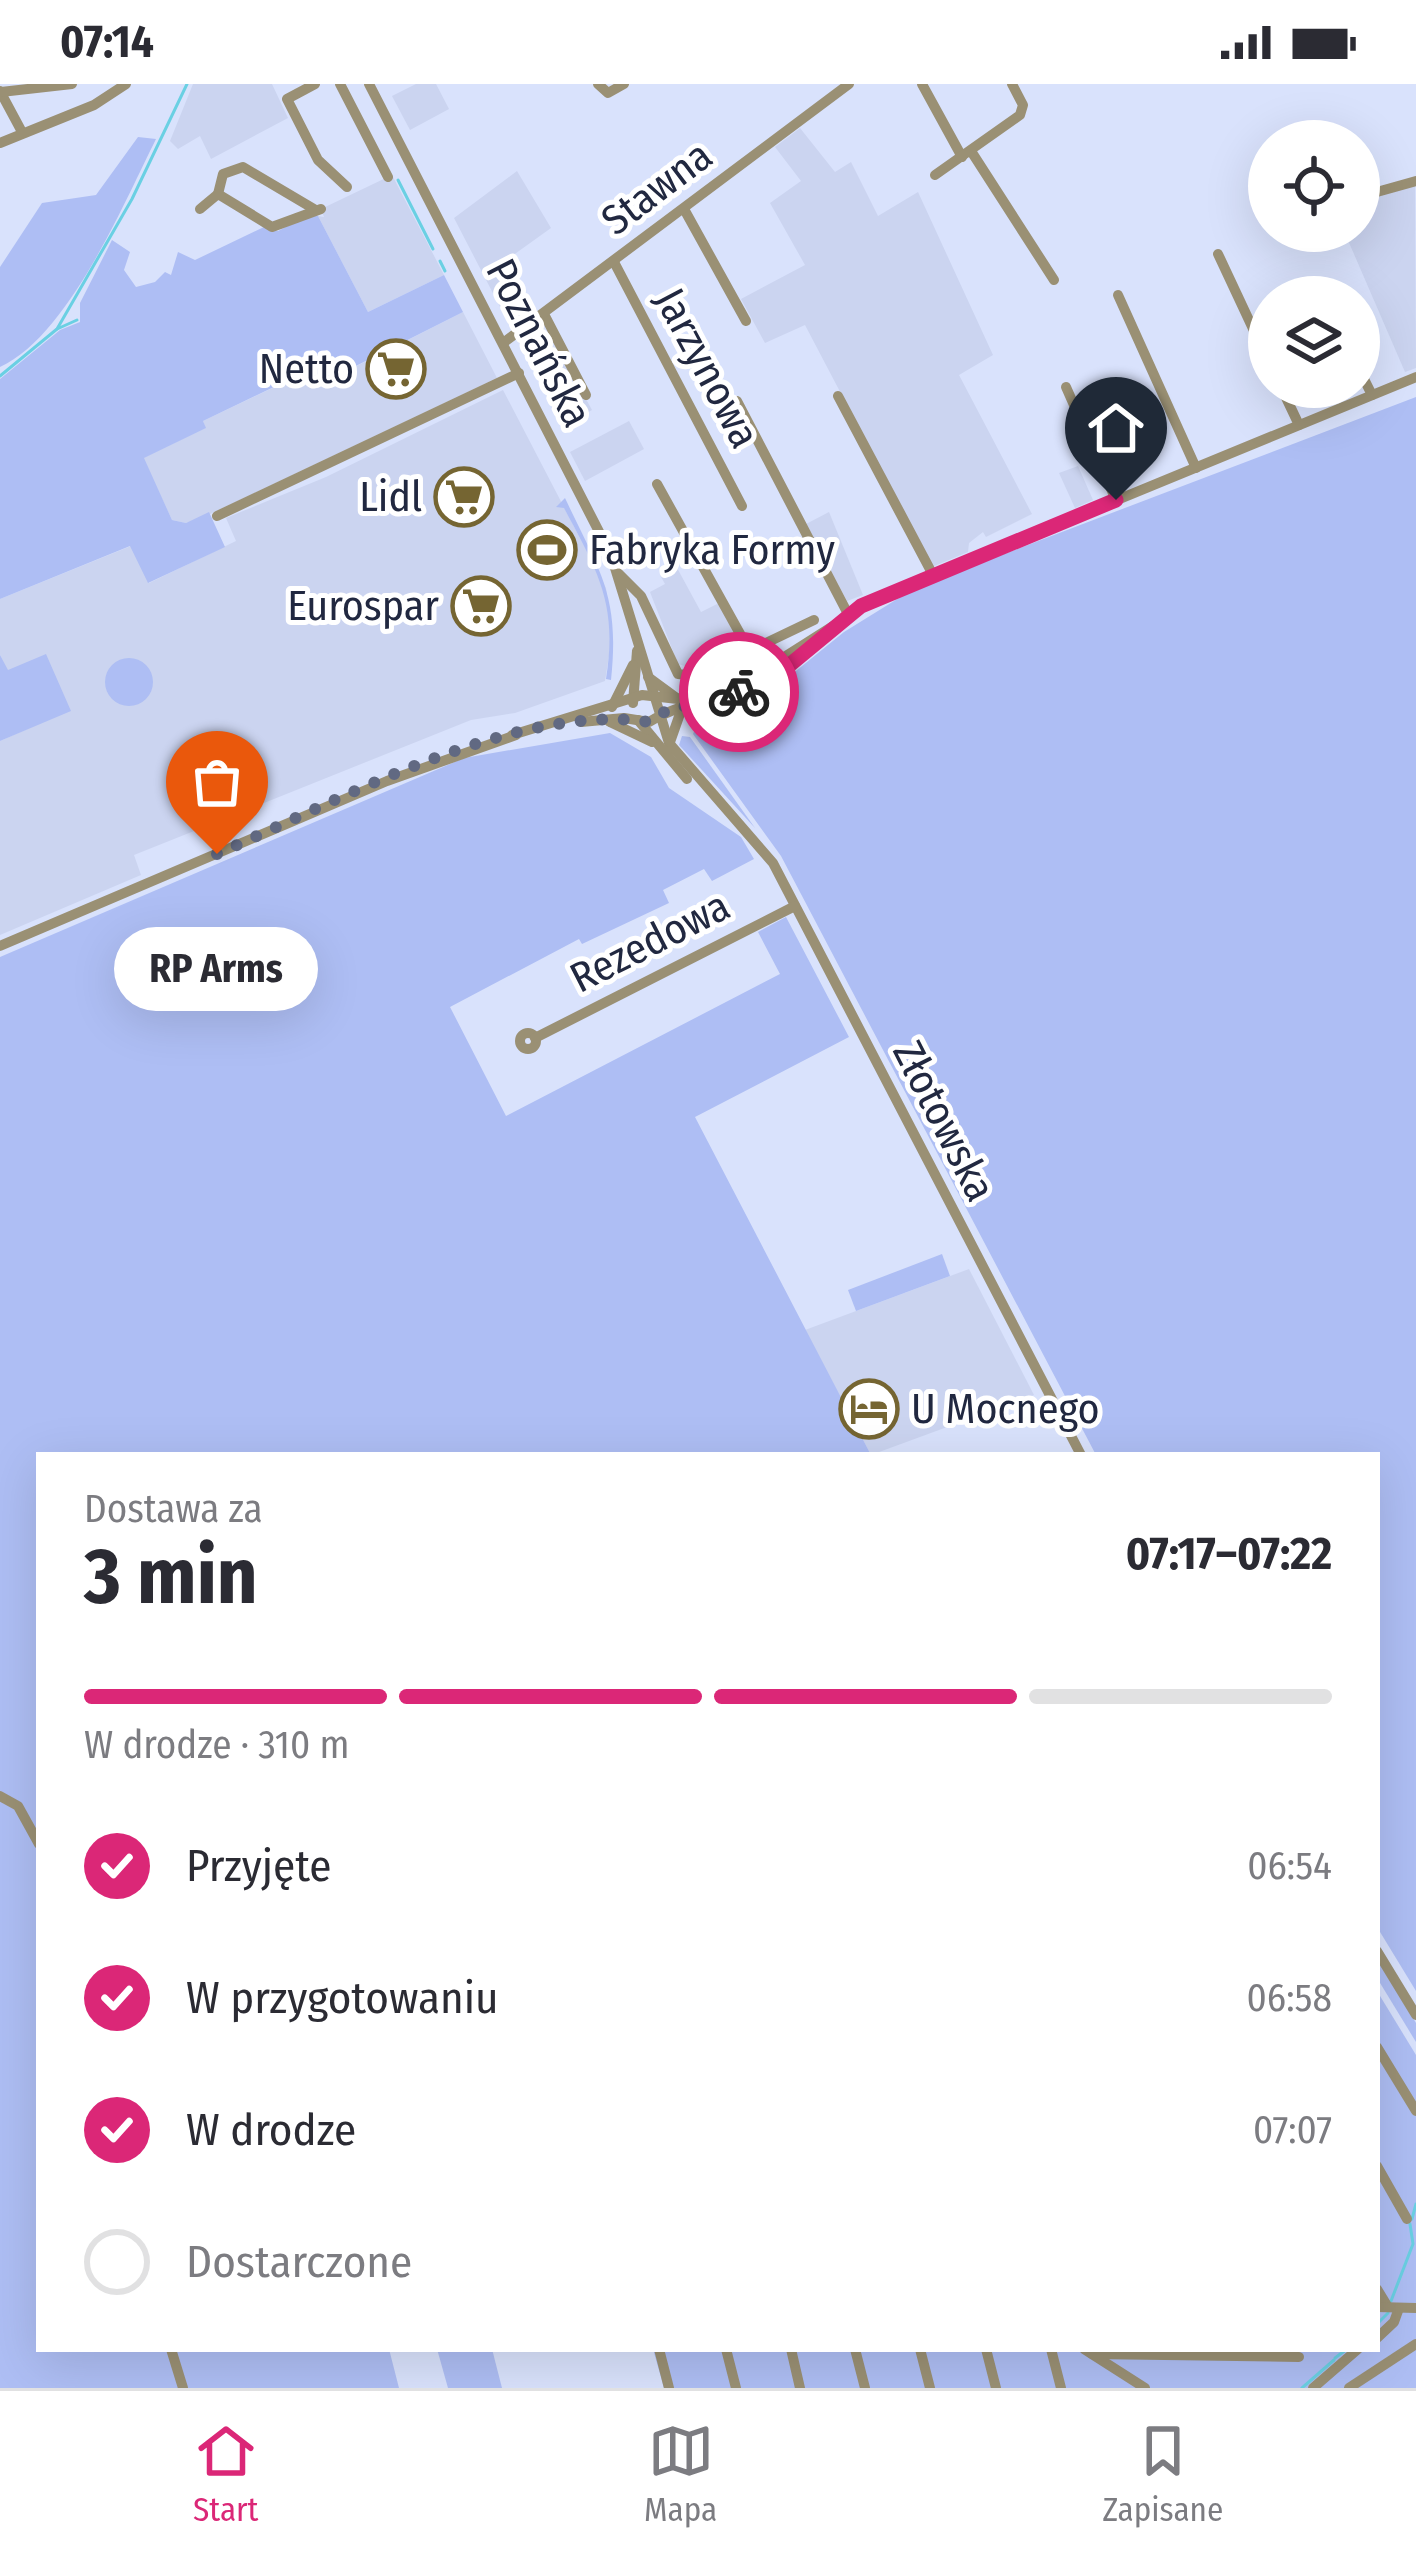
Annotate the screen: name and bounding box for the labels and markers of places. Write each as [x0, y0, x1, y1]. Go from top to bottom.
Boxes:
supermarket icon: Netto [365, 338, 427, 400]
place label: Netto [259, 344, 354, 394]
pin [1065, 377, 1167, 500]
supermarket icon: Lidl [433, 466, 495, 528]
place label: Lidl [359, 472, 422, 522]
sports icon: Fabryka Formy [516, 519, 578, 581]
place label: Fabryka Formy [589, 525, 835, 575]
supermarket icon: Eurospar [450, 575, 512, 637]
place label: Eurospar [287, 581, 439, 631]
pin [166, 731, 268, 854]
callout: RP Arms [115, 926, 319, 1010]
hotel icon: U Mocnego [838, 1378, 900, 1440]
place label: U Mocnego [911, 1384, 1100, 1434]

